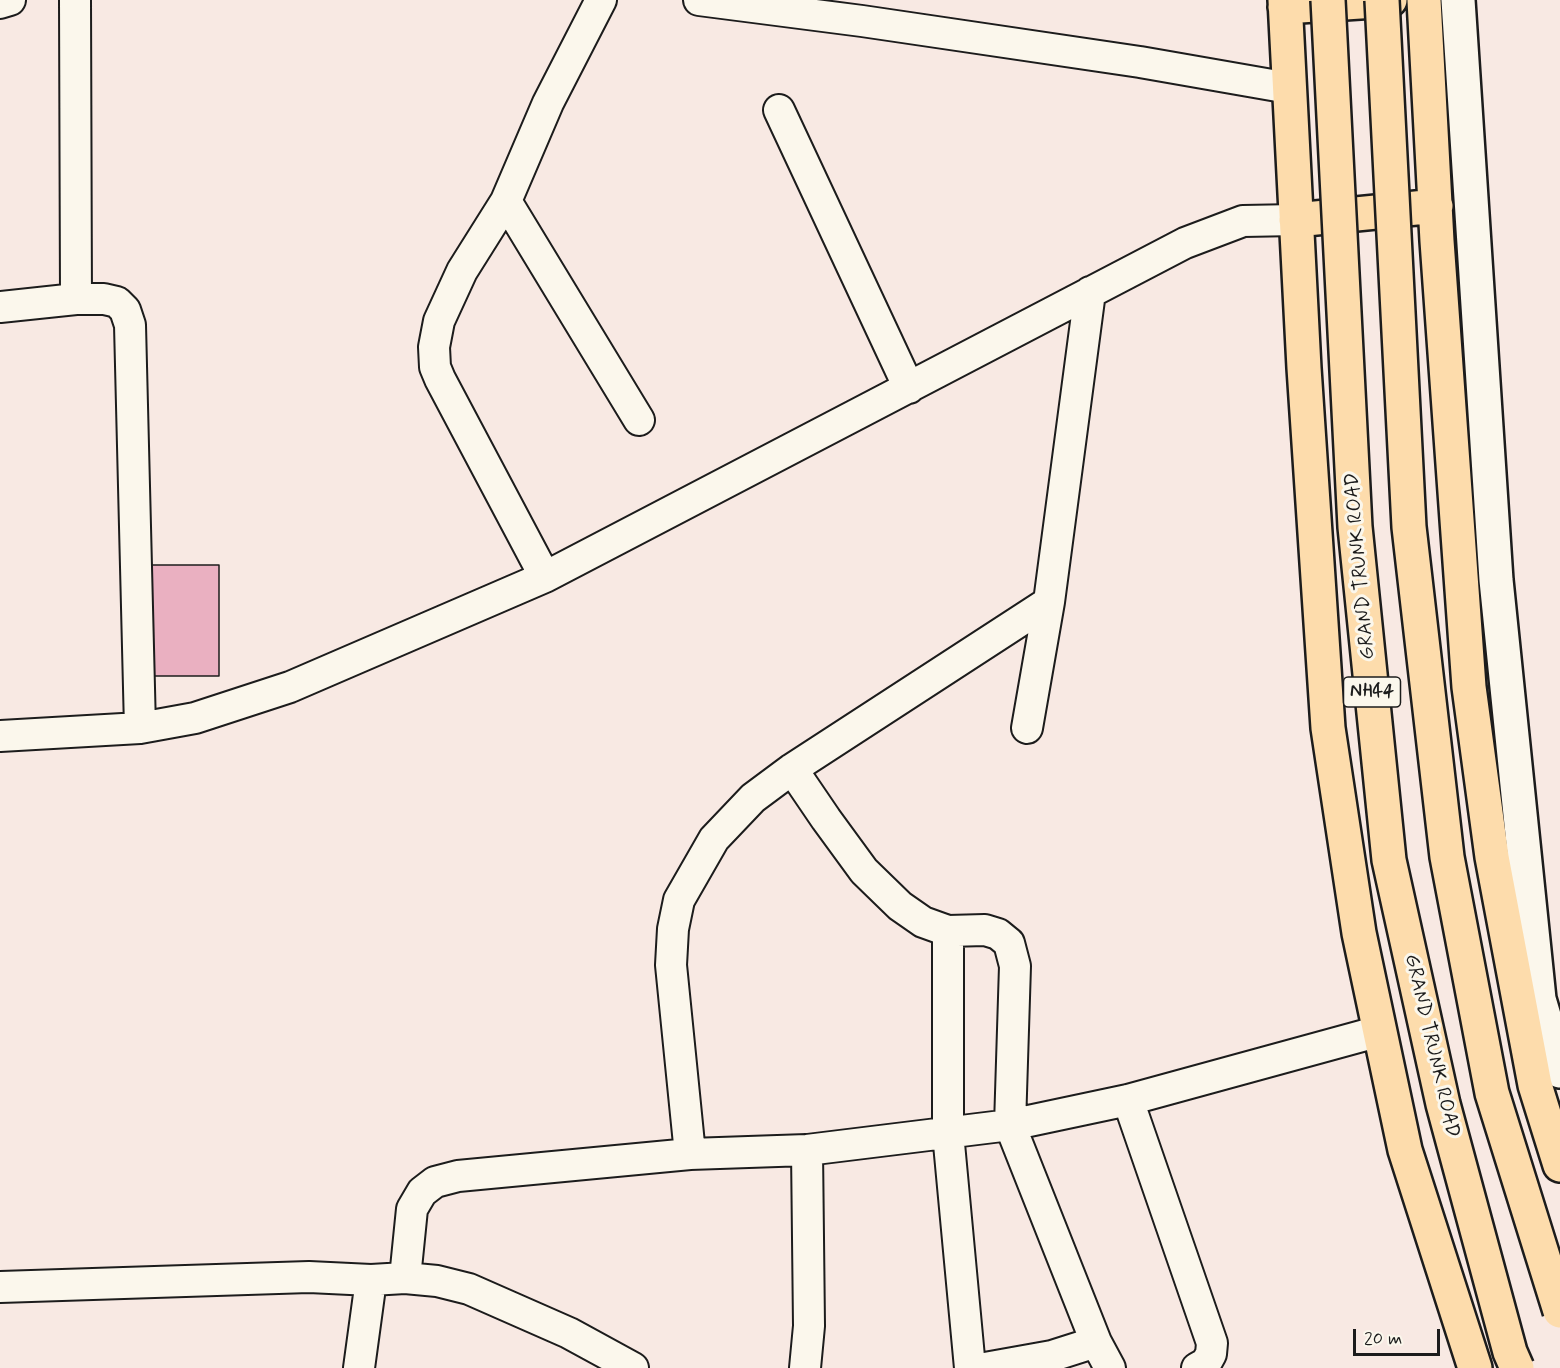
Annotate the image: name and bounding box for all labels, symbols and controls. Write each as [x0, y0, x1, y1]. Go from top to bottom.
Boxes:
street label: GRAND TRUNK ROAD [1341, 471, 1381, 661]
road number: NH44 [1344, 677, 1400, 707]
street label: GRAND TRUNK ROAD [1398, 952, 1464, 1140]
scale bar [1356, 1317, 1443, 1355]
text: 20 m [1364, 1327, 1402, 1351]

